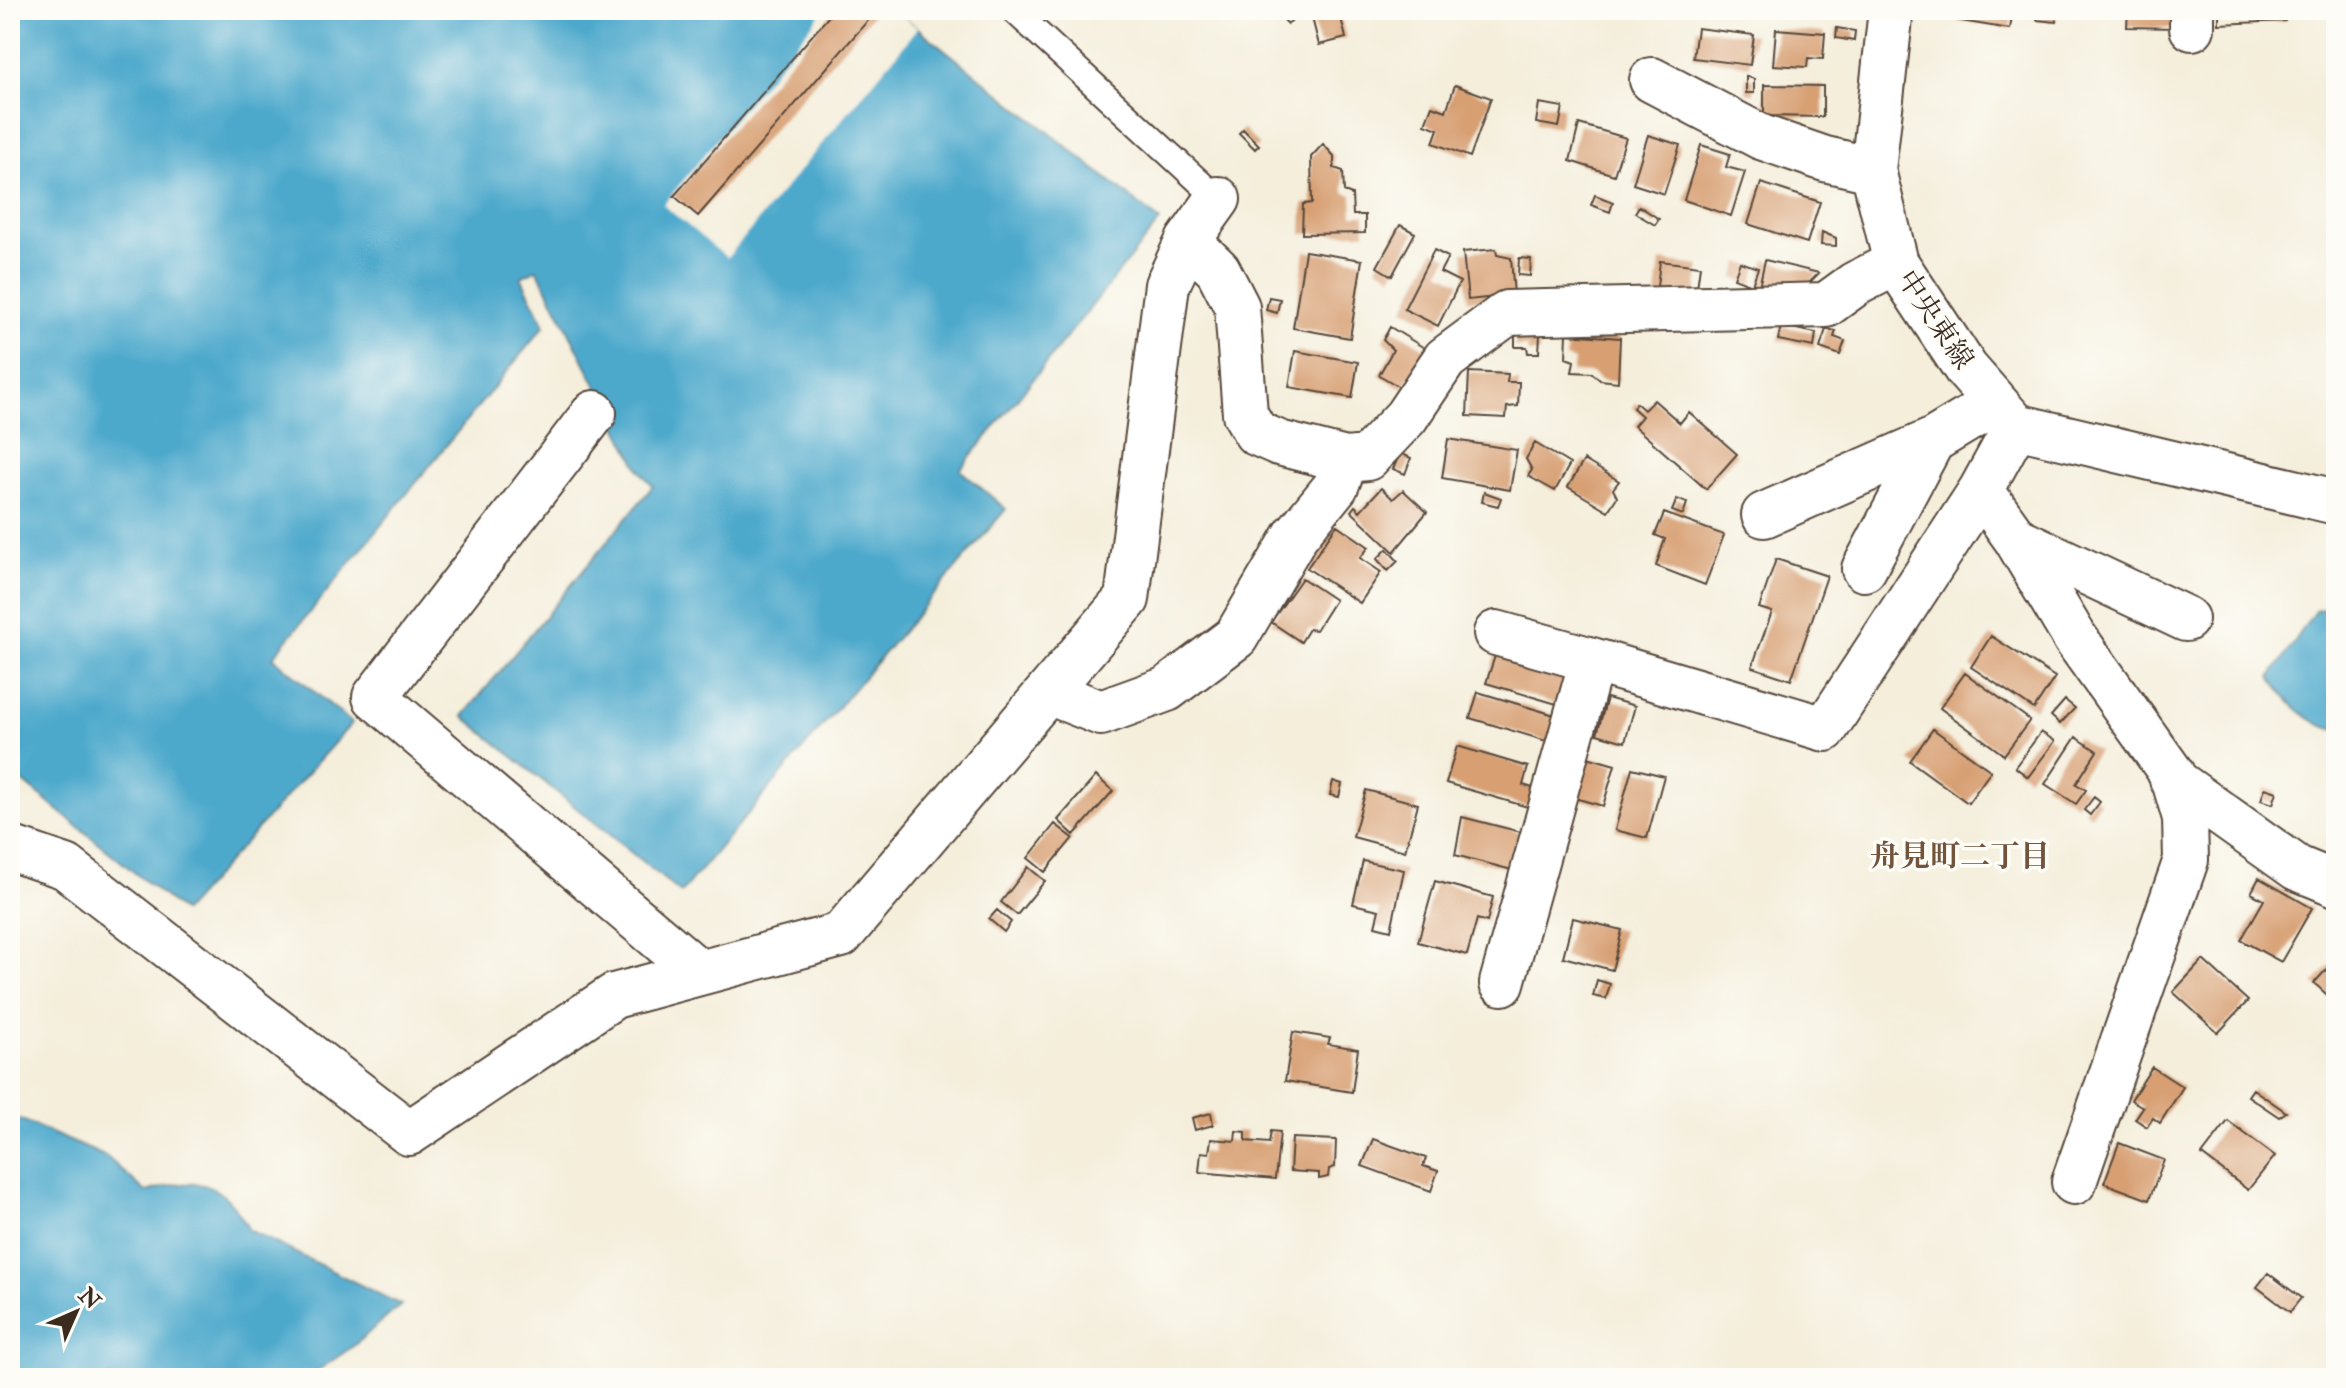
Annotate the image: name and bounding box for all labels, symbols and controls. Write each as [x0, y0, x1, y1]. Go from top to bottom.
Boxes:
street label: 中央東線 [1889, 264, 1981, 376]
district label: 舟見町二丁目 [1870, 838, 2050, 875]
north arrow [36, 1272, 116, 1352]
text: N [72, 1281, 107, 1316]

